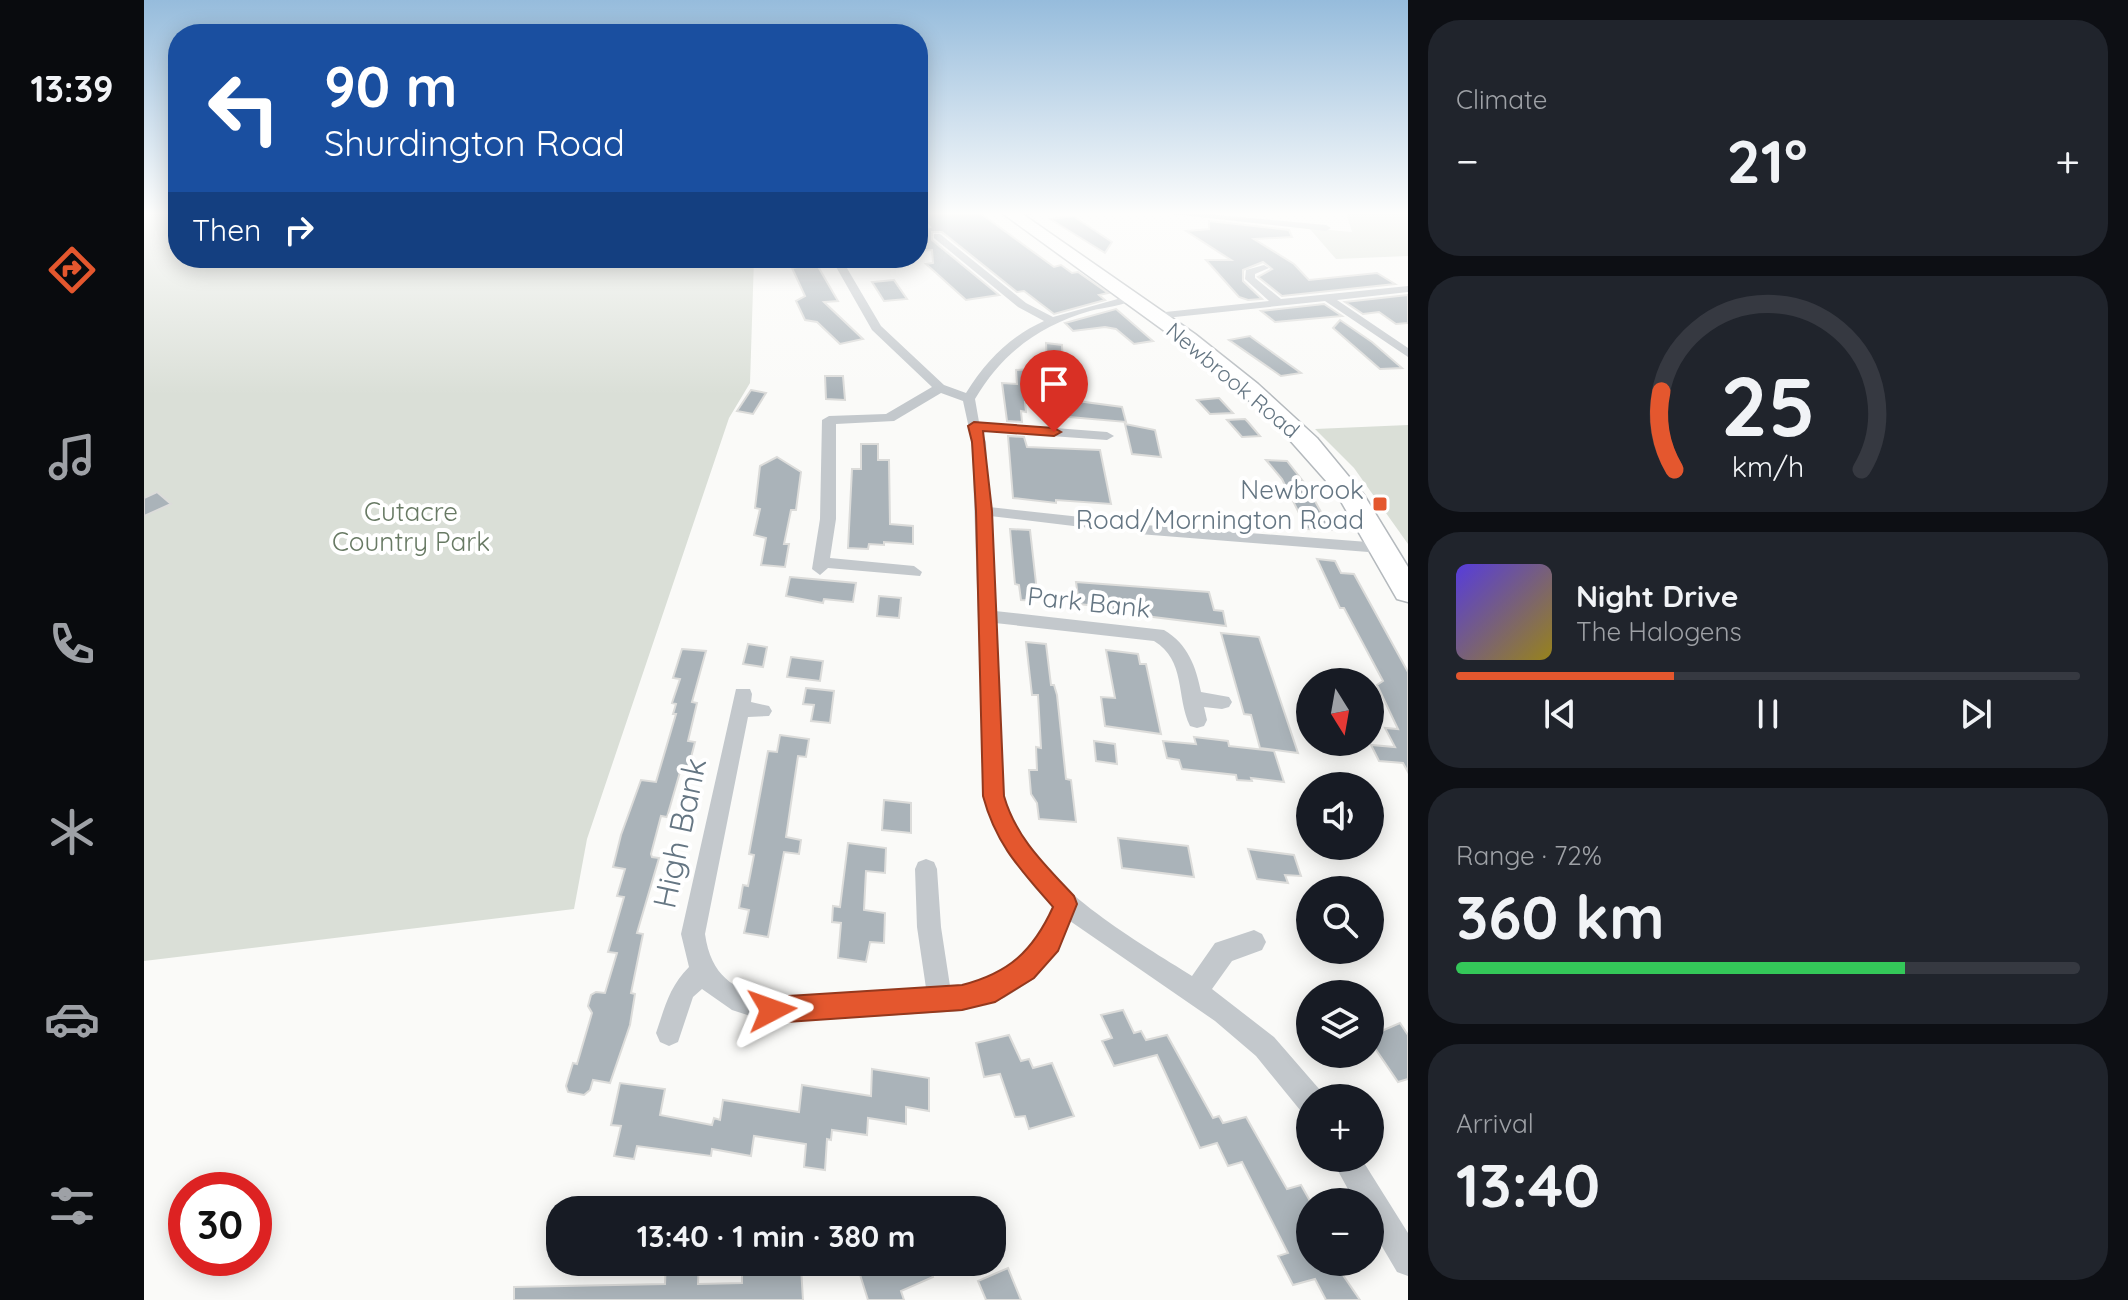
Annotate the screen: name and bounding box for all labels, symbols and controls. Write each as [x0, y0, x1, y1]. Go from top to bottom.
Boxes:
text: 90 m [324, 51, 458, 121]
icon: left [192, 56, 296, 160]
text: 13:39 [31, 66, 113, 111]
text: Climate [1456, 83, 1547, 116]
text: Shurdington Road [324, 120, 625, 165]
text: 21° [1727, 123, 1808, 198]
text: − [1456, 133, 1479, 188]
text: + [2055, 133, 2080, 188]
icon: right [277, 208, 321, 252]
text: Then [192, 211, 261, 249]
icon: directions [44, 242, 100, 298]
street label: Newbrook Road [1161, 316, 1305, 444]
pin [1020, 350, 1088, 432]
text: 25 [1720, 353, 1816, 457]
icon: arrive [1032, 362, 1076, 406]
icon: music [44, 429, 100, 485]
text: km/h [1732, 448, 1804, 484]
place label: Newbrook Road/Mornington Road [1076, 473, 1364, 536]
park label: Cutacre Country Park [332, 495, 490, 558]
marker: Newbrook Road/Mornington Road [1371, 495, 1389, 513]
text: Night Drive [1576, 577, 1738, 615]
street label: Park Bank [1026, 579, 1152, 625]
text: The Halogens [1576, 615, 1742, 648]
icon: phone [44, 616, 100, 672]
north arrow [1296, 668, 1384, 756]
map controls [1296, 668, 1384, 1276]
icon: previous [1538, 692, 1582, 736]
icon: pause [1746, 692, 1790, 736]
icon: next [1954, 692, 1998, 736]
street label: High Bank [644, 754, 714, 912]
button: sound [1296, 772, 1384, 860]
icon: climate [44, 804, 100, 860]
text: Range · 72% [1456, 839, 1602, 872]
button: search [1296, 876, 1384, 964]
text: 360 km [1456, 879, 1665, 954]
position arrow [730, 968, 814, 1052]
button: layers [1296, 980, 1384, 1068]
icon: car [44, 991, 100, 1047]
button: + [1296, 1084, 1384, 1172]
text: Arrival [1456, 1107, 1534, 1140]
text: 13:40 [1456, 1147, 1600, 1222]
speed limit sign: 30 [168, 1172, 272, 1276]
icon: filters [44, 1178, 100, 1234]
button: − [1296, 1188, 1384, 1276]
text: 13:40 · 1 min · 380 m [637, 1217, 915, 1255]

